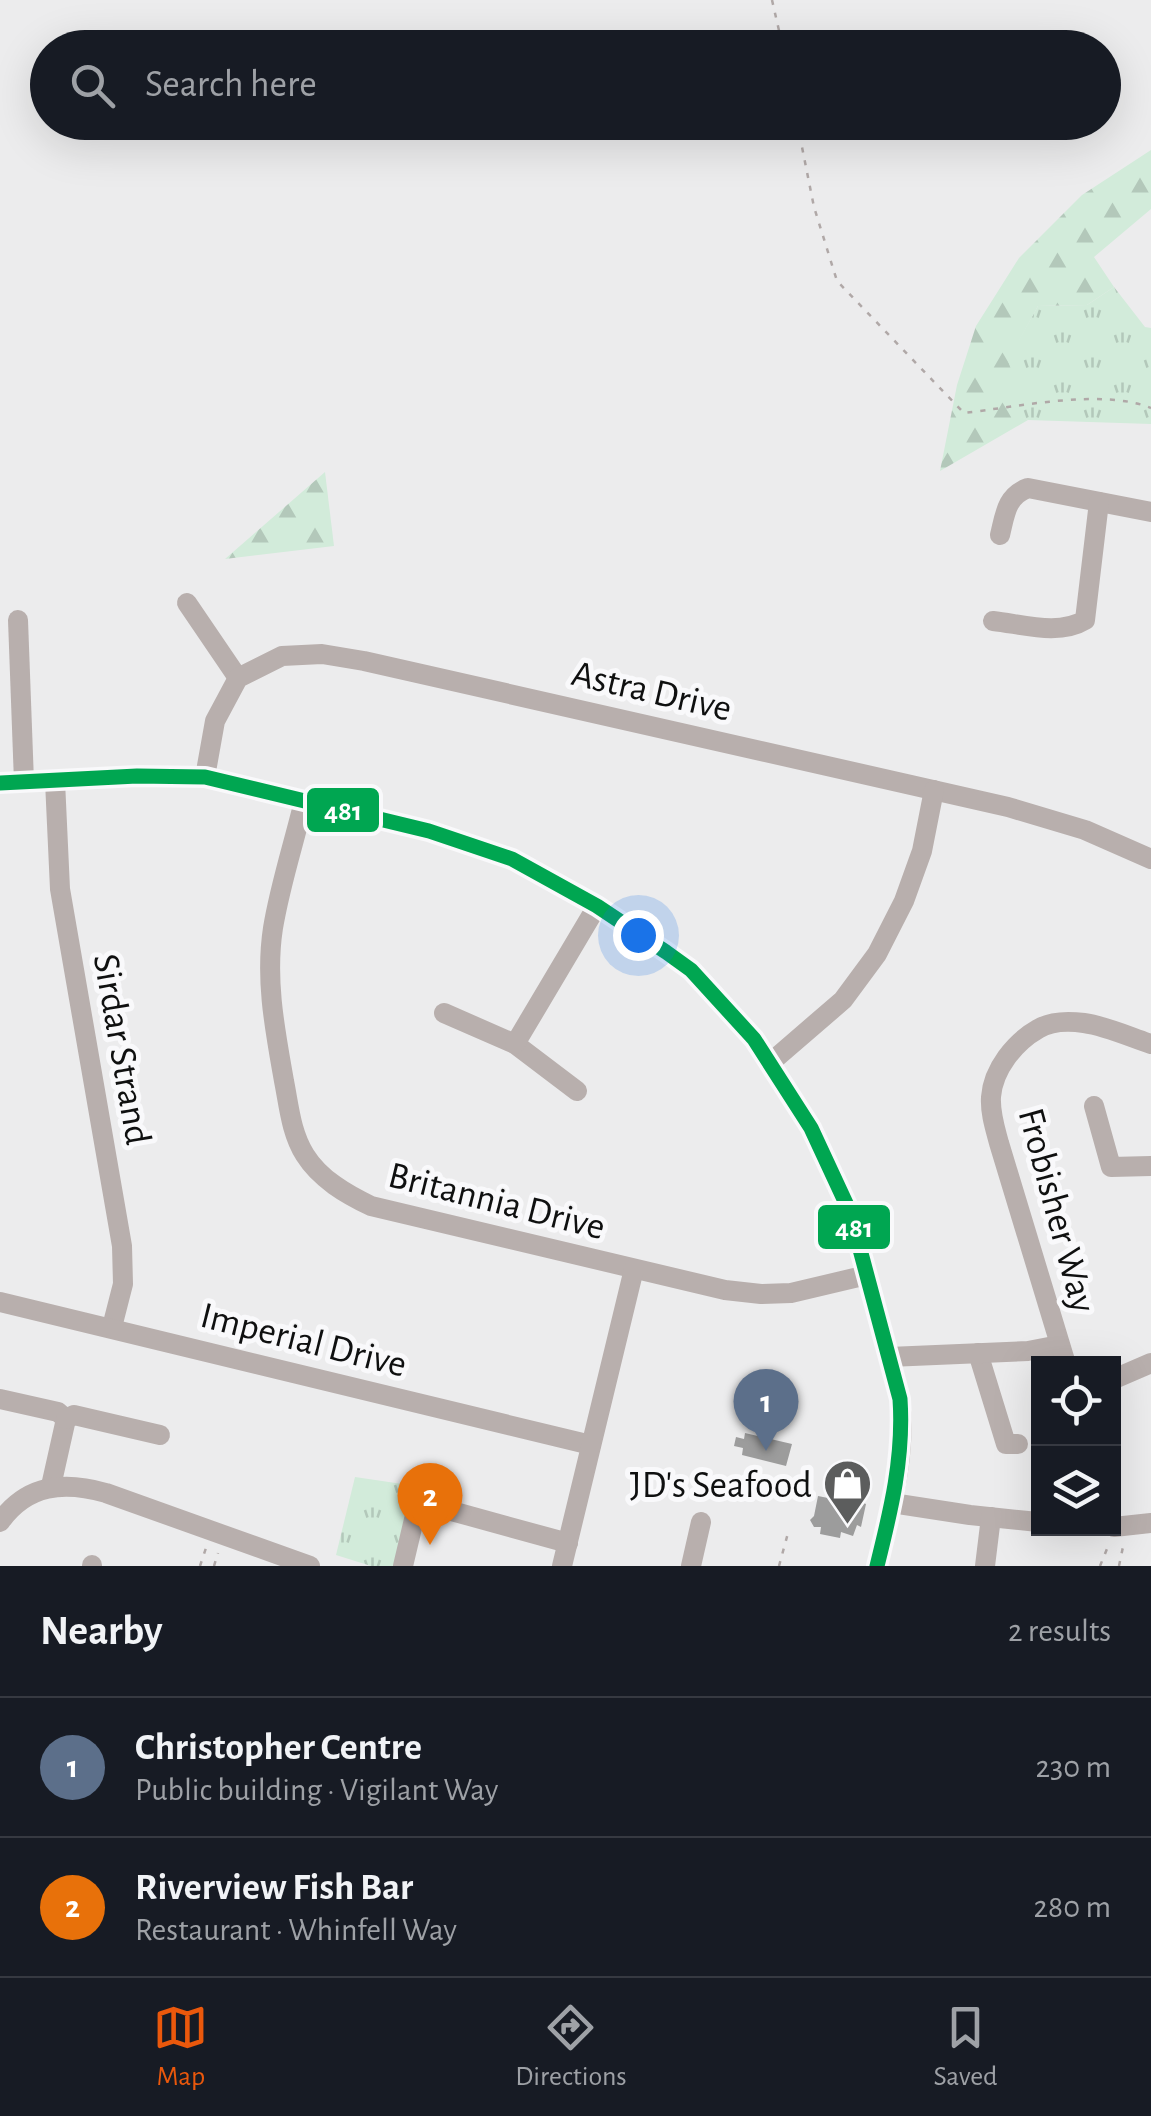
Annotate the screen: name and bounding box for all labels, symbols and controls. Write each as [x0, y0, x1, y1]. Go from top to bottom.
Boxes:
search box [30, 30, 1121, 140]
icon: search [65, 58, 120, 113]
text: Search here [145, 66, 317, 104]
street label: Astra Drive [568, 655, 735, 729]
line badge: 481 [305, 786, 381, 834]
text: 481 [324, 798, 362, 826]
your location [613, 910, 664, 961]
street label: Sirdar Strand [86, 951, 157, 1148]
street label: Frobisher Way [1011, 1104, 1102, 1317]
street label: Britannia Drive [384, 1157, 609, 1247]
line badge: 481 [816, 1203, 892, 1251]
text: 481 [835, 1215, 873, 1243]
street label: Imperial Drive [197, 1297, 410, 1385]
map controls [1031, 1356, 1121, 1536]
button: locate [1031, 1356, 1121, 1446]
pin: 1 [734, 1368, 798, 1451]
button: layers [1031, 1446, 1121, 1536]
shop icon: JD's Seafood [821, 1458, 873, 1526]
pin: 2 [398, 1462, 462, 1545]
place label: JD's Seafood [630, 1467, 812, 1505]
text: Nearby [40, 1610, 163, 1652]
text: 2 results [1008, 1615, 1111, 1647]
text: Christopher Centre [135, 1729, 422, 1767]
text: 1 [67, 1751, 78, 1783]
text: 230 m [1035, 1751, 1111, 1783]
text: Public building · Vigilant Way [135, 1774, 498, 1806]
text: Riverview Fish Bar [135, 1869, 413, 1907]
text: 2 [65, 1891, 80, 1923]
text: 280 m [1033, 1891, 1111, 1923]
text: Restaurant · Whinfell Way [135, 1914, 457, 1946]
tab: Map [153, 2000, 208, 2094]
tab: Directions [515, 2000, 627, 2094]
tab: Saved [934, 2000, 998, 2094]

